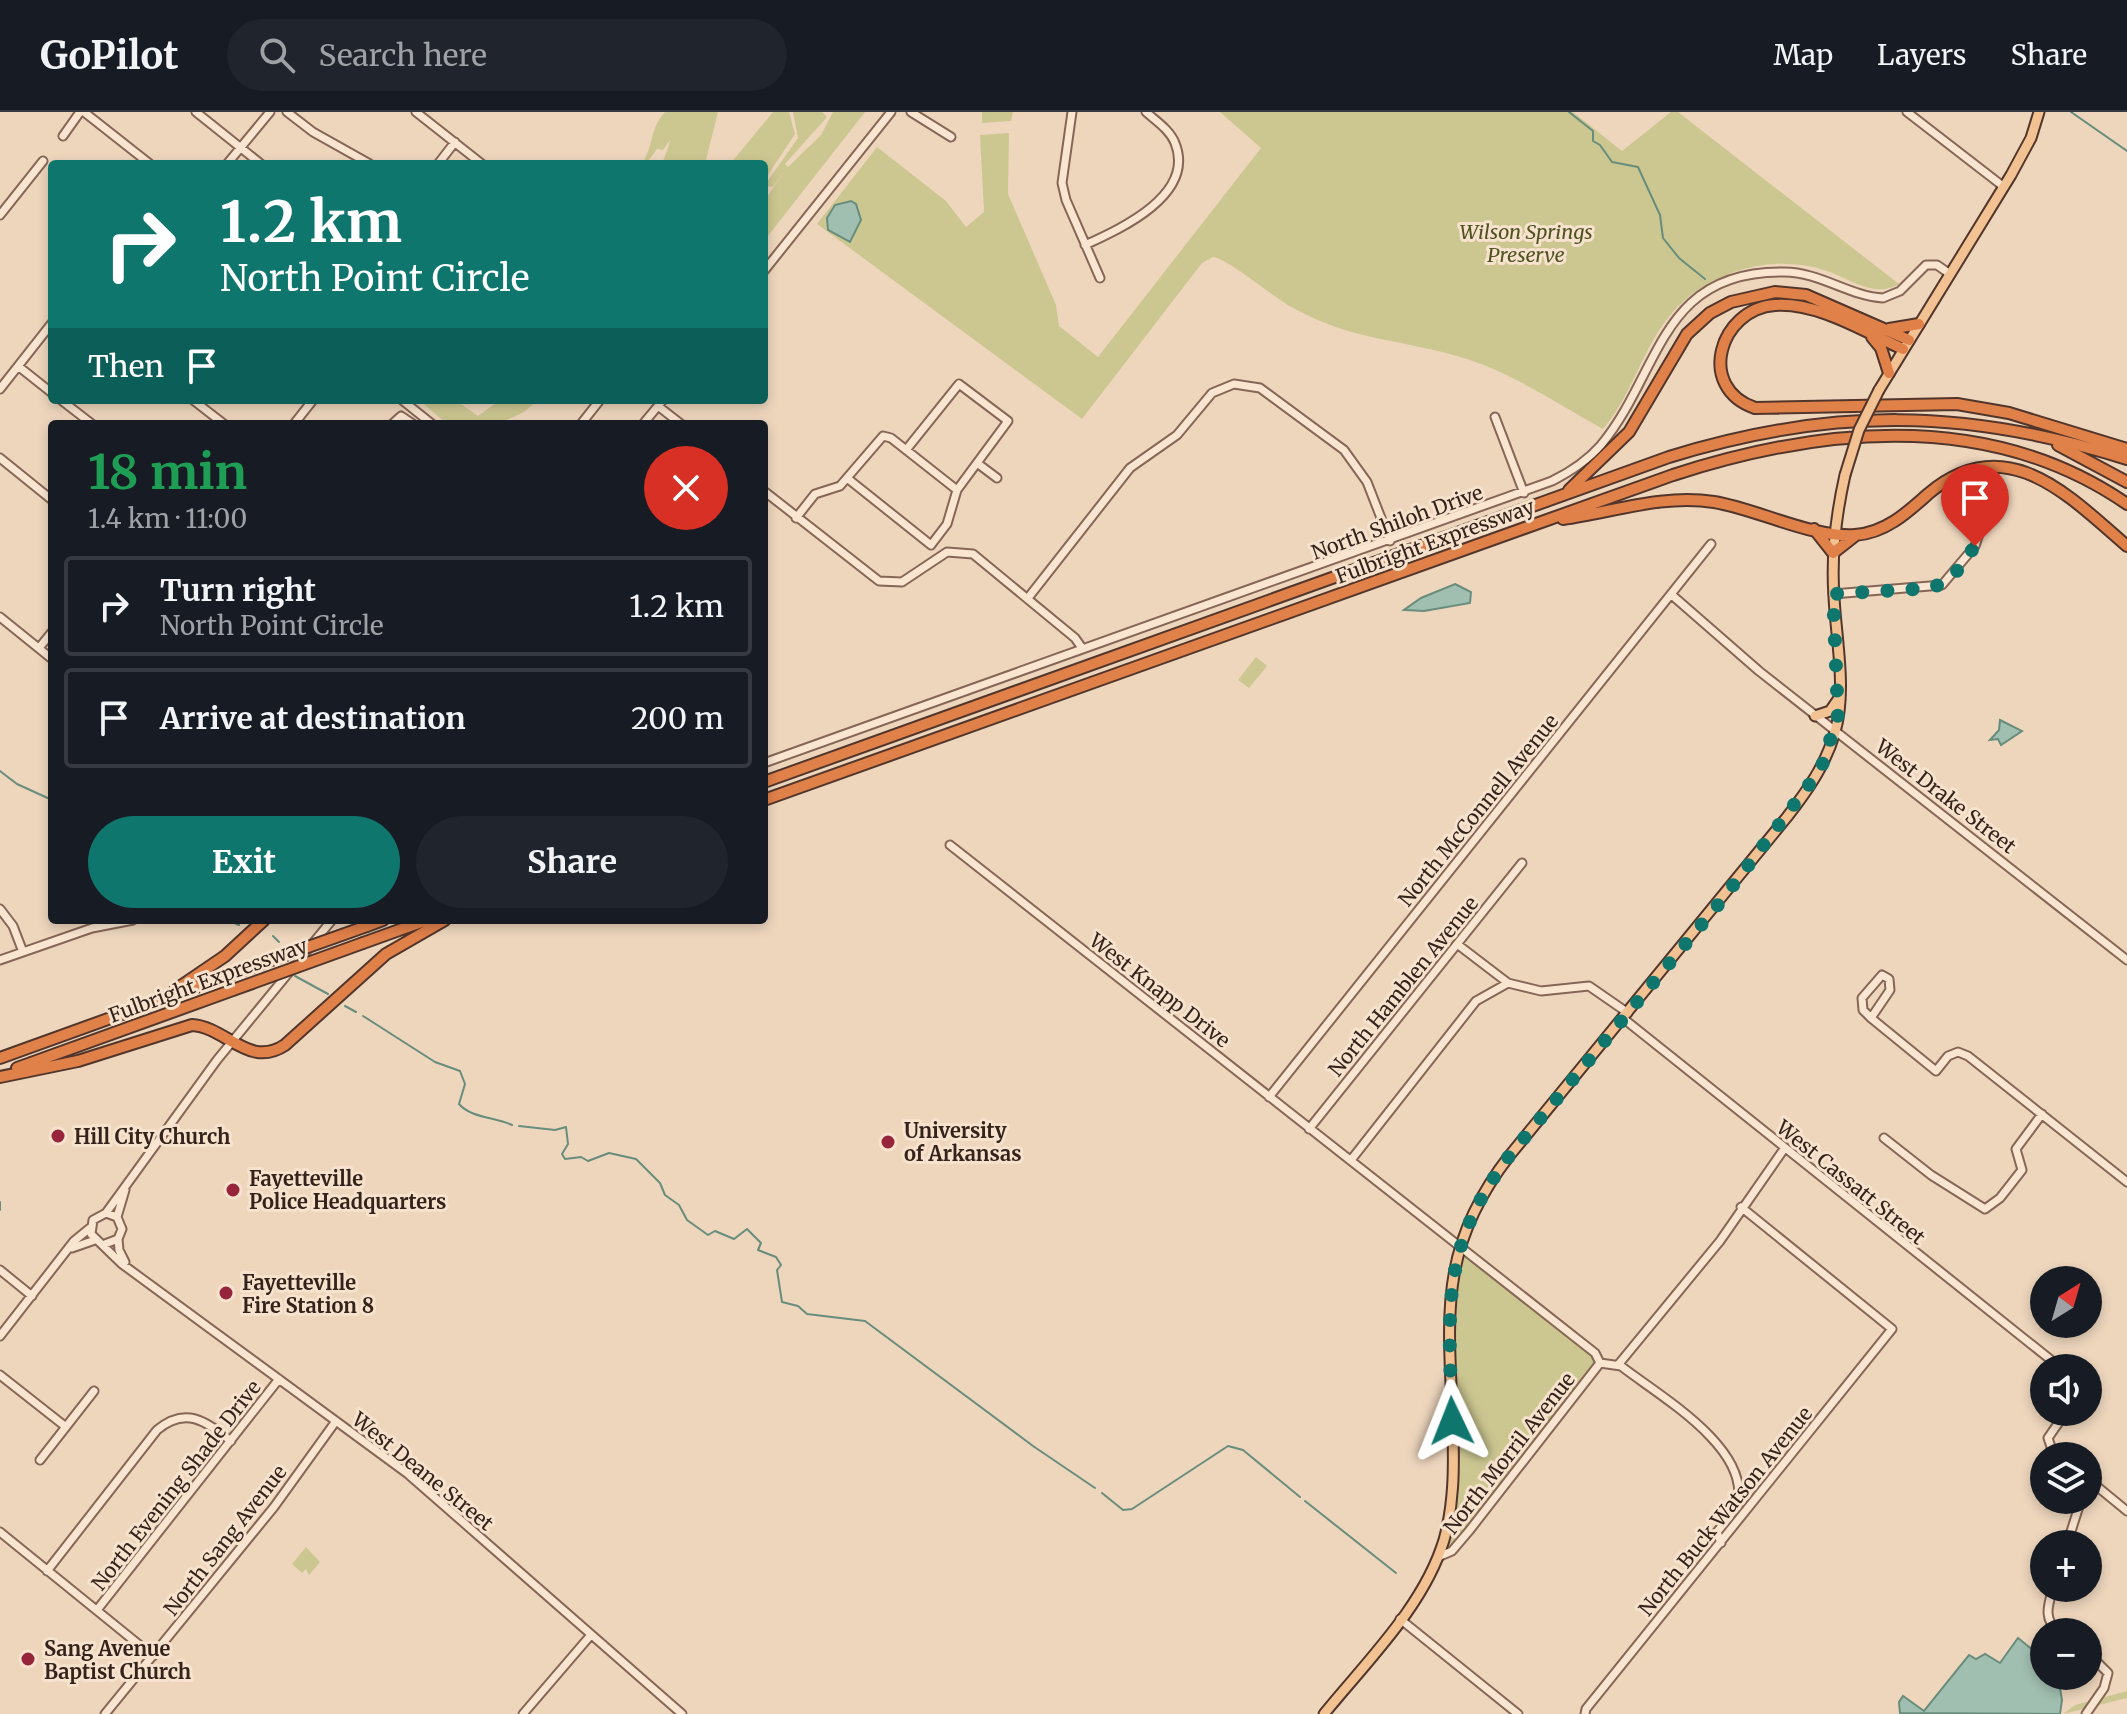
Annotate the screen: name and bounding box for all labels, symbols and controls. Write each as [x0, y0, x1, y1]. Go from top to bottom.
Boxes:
search box [227, 19, 787, 91]
text: GoPilot [40, 32, 179, 79]
icon: search [255, 33, 299, 77]
text: Search here [319, 36, 487, 74]
text: Map [1773, 37, 1833, 73]
text: Layers [1877, 37, 1966, 73]
text: Share [2010, 37, 2087, 73]
text: 1.2 km [220, 187, 402, 257]
icon: right [88, 192, 192, 296]
park label: Wilson Springs Preserve [1459, 219, 1593, 267]
text: North Point Circle [220, 256, 529, 301]
icon: arrive [180, 344, 224, 388]
text: Then [88, 347, 164, 385]
text: 18 min [88, 442, 247, 502]
button: close [644, 446, 728, 530]
pin [1941, 464, 2009, 546]
icon: arrive [1953, 476, 1997, 520]
street label: North Shiloh Drive [1308, 479, 1486, 565]
street label: Fulbright Expressway [1332, 493, 1538, 589]
text: 1.4 km · 11:00 [88, 502, 247, 535]
text: Turn right [160, 571, 316, 609]
icon: right [92, 584, 136, 628]
text: 1.2 km [629, 587, 724, 625]
text: North Point Circle [160, 609, 384, 642]
icon: arrive [92, 696, 136, 740]
text: Arrive at destination [160, 699, 466, 737]
text: 200 m [631, 699, 724, 737]
street label: North McConnell Avenue [1393, 709, 1563, 911]
street label: West Drake Street [1870, 733, 2021, 859]
button: Exit [88, 816, 400, 908]
button: Share [416, 816, 728, 908]
street label: North Hamblen Avenue [1323, 891, 1483, 1081]
street label: West Knapp Drive [1084, 927, 1235, 1053]
street label: Fulbright Expressway [105, 932, 311, 1028]
street label: West Cassatt Street [1771, 1114, 1931, 1250]
place label: University of Arkansas [904, 1118, 1022, 1166]
place label: Hill City Church [74, 1124, 231, 1149]
marker: Hill City Church [49, 1127, 67, 1145]
marker: University of Arkansas [879, 1133, 897, 1151]
place label: Fayetteville Police Headquarters [249, 1166, 446, 1214]
marker: Fayetteville Police Headquarters [224, 1181, 242, 1199]
north arrow [2030, 1266, 2102, 1338]
map controls [2030, 1266, 2102, 1690]
place label: Fayetteville Fire Station 8 [242, 1270, 374, 1318]
marker: Fayetteville Fire Station 8 [217, 1284, 235, 1302]
button: sound [2030, 1354, 2102, 1426]
street label: North Morril Avenue [1438, 1367, 1580, 1539]
street label: North Evening Shade Drive [86, 1375, 266, 1595]
position arrow [1410, 1379, 1494, 1463]
street label: North Buck Watson Avenue [1633, 1401, 1817, 1621]
street label: West Deane Street [347, 1406, 499, 1536]
button: layers [2030, 1442, 2102, 1514]
street label: North Sang Avenue [158, 1460, 292, 1620]
button: + [2030, 1530, 2102, 1602]
button: − [2030, 1618, 2102, 1690]
place label: Sang Avenue Baptist Church [44, 1636, 192, 1684]
marker: Sang Avenue Baptist Church [19, 1650, 37, 1668]

